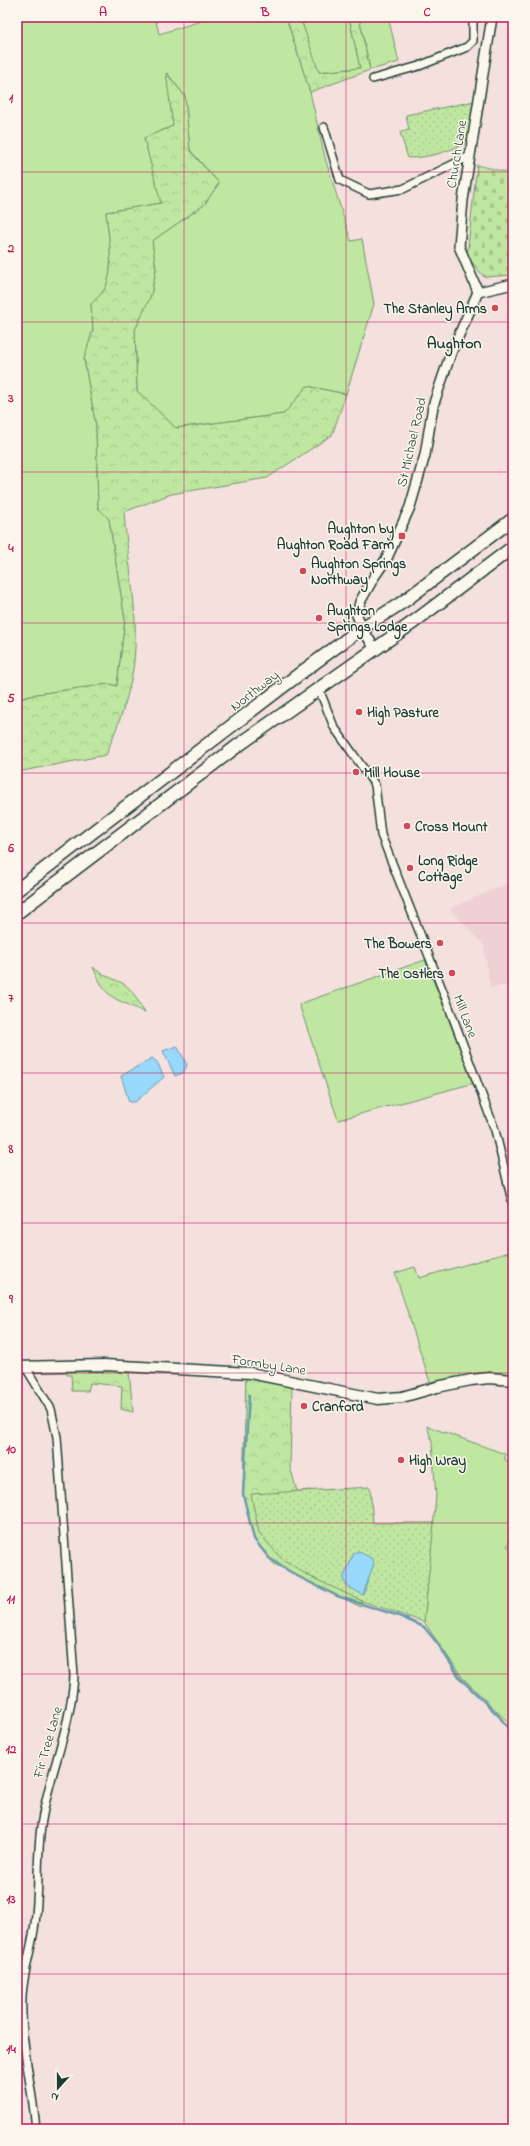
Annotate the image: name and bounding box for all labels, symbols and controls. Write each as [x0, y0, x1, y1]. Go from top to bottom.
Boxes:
text: A [99, 3, 107, 22]
text: B [260, 3, 270, 22]
text: C [423, 3, 431, 22]
text: 1 [9, 89, 14, 108]
street label: Church Lane [442, 118, 473, 190]
text: 2 [7, 239, 15, 258]
place label: The Stanley Arms [384, 299, 487, 322]
marker: The Stanley Arms [490, 303, 500, 313]
district label: Aughton [427, 332, 481, 357]
text: 3 [7, 389, 14, 408]
street label: St Michael Road [392, 395, 433, 489]
place label: Aughton by Aughton Road Farm [277, 519, 394, 558]
marker: Aughton by Aughton Road Farm [397, 531, 407, 541]
text: 4 [7, 539, 14, 558]
place label: Aughton Springs Northway [311, 554, 406, 593]
marker: Aughton Springs Northway [298, 566, 308, 576]
place label: Aughton Springs Lodge [327, 601, 408, 640]
marker: Aughton Springs Lodge [314, 613, 324, 623]
street label: Northway [226, 665, 285, 718]
text: 5 [7, 689, 15, 708]
place label: High Pasture [367, 703, 440, 726]
marker: High Pasture [354, 707, 364, 717]
place label: Mill House [364, 763, 421, 784]
marker: Mill House [351, 767, 361, 777]
place label: Cross Mount [415, 817, 488, 838]
marker: Cross Mount [402, 821, 412, 831]
text: 6 [7, 839, 14, 858]
place label: Long Ridge Cottage [418, 851, 479, 890]
marker: Long Ridge Cottage [405, 863, 415, 873]
place label: The Bowers [364, 934, 432, 955]
marker: The Bowers [435, 938, 445, 948]
place label: The Ostlers [378, 964, 444, 985]
marker: The Ostlers [447, 968, 457, 978]
text: 7 [8, 989, 14, 1008]
street label: Mill Lane [447, 992, 483, 1042]
text: 8 [8, 1140, 14, 1159]
text: 9 [8, 1290, 14, 1309]
street label: Formby Lane [229, 1349, 308, 1383]
place label: Cranford [312, 1397, 364, 1418]
marker: Cranford [299, 1401, 309, 1411]
text: 10 [6, 1440, 16, 1459]
place label: High Wray [409, 1451, 466, 1474]
marker: High Wray [396, 1455, 406, 1465]
text: 11 [7, 1590, 16, 1609]
street label: Fir Tree Lane [28, 1703, 69, 1782]
text: 12 [6, 1740, 17, 1759]
text: 13 [6, 1890, 16, 1909]
text: 14 [6, 2040, 16, 2059]
north arrow [38, 2068, 78, 2108]
text: N [48, 2088, 61, 2105]

